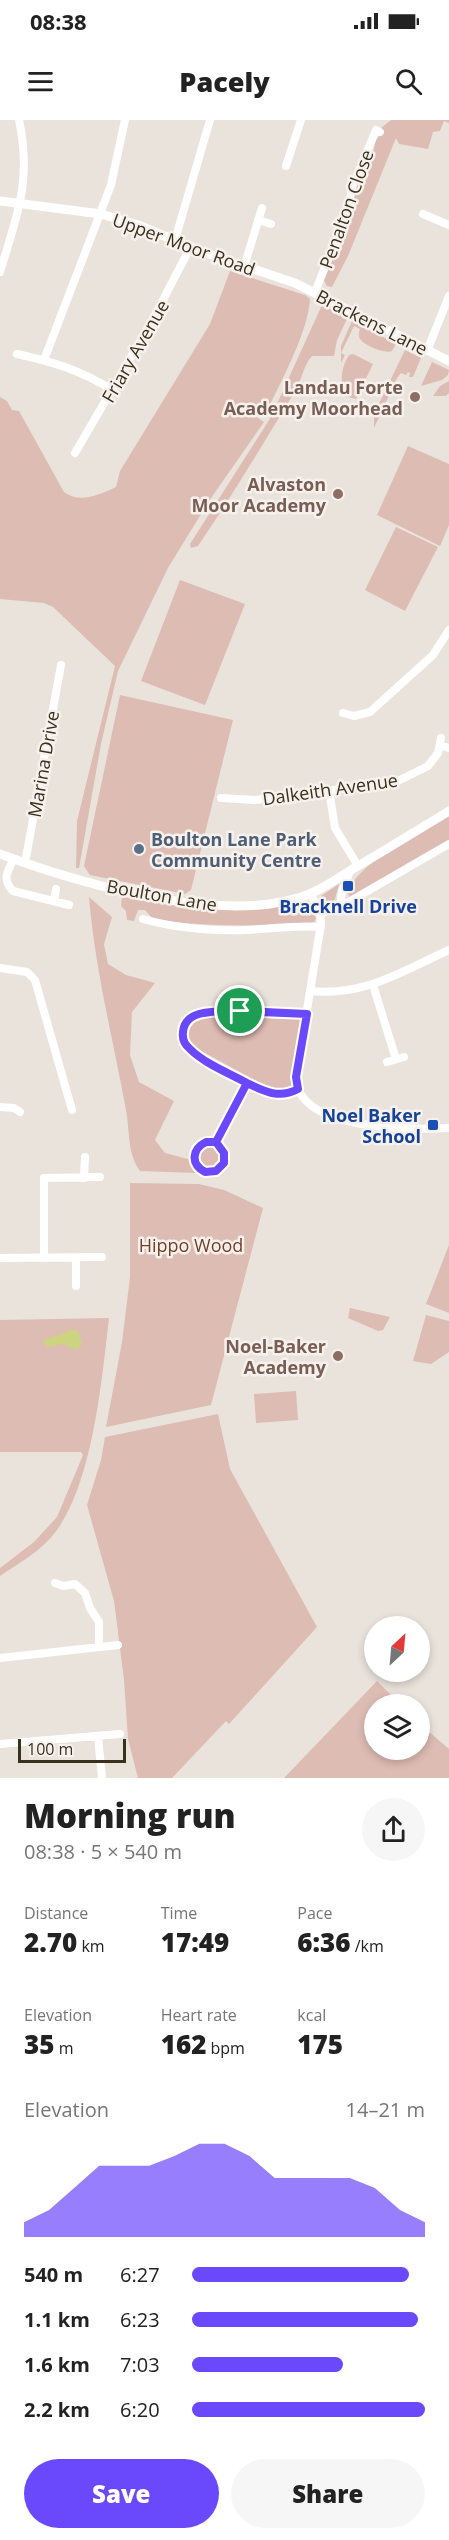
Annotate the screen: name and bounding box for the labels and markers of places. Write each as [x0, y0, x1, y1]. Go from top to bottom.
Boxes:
place label: Landau Forte Academy Moorhead [224, 375, 403, 420]
marker: Landau Forte Academy Moorhead [408, 390, 422, 404]
place label: Alvaston Moor Academy [191, 472, 327, 517]
marker: Alvaston Moor Academy [331, 487, 345, 501]
place label: Boulton Lane Park Community Centre [151, 827, 321, 872]
marker: Boulton Lane Park Community Centre [132, 842, 146, 856]
marker: Bracknell Drive [341, 879, 355, 893]
place label: Bracknell Drive [279, 894, 417, 918]
pin [214, 985, 265, 1036]
place label: Noel Baker School [321, 1103, 421, 1148]
marker: Noel Baker School [426, 1118, 440, 1132]
place label: Noel-Baker Academy [225, 1334, 327, 1379]
marker: Noel-Baker Academy [331, 1349, 345, 1363]

